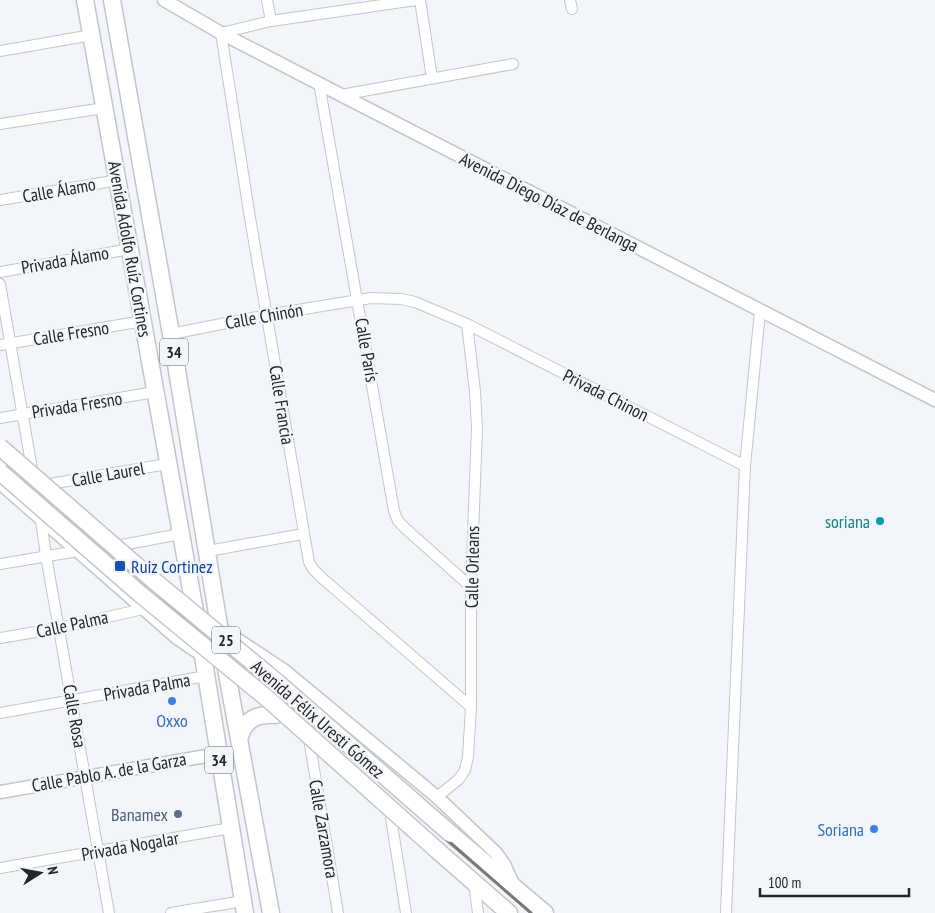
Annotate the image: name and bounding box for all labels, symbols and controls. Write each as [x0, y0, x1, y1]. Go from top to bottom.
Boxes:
street label: Avenida Diego Díaz de Berlanga [456, 147, 642, 257]
street label: Avenida Adolfo Ruíz Cortines [103, 159, 157, 339]
street label: Calle Álamo [21, 172, 98, 208]
street label: Privada Álamo [19, 241, 111, 279]
street label: Calle Chinón [223, 298, 305, 334]
street label: Calle Fresno [31, 316, 111, 350]
street label: Calle París [350, 316, 384, 384]
road number: 34 [160, 338, 188, 366]
street label: Calle Francia [264, 364, 300, 446]
street label: Privada Chinon [559, 364, 653, 426]
street label: Privada Fresno [30, 386, 124, 423]
street label: Calle Laurel [70, 456, 147, 492]
place label: soriana [825, 510, 870, 533]
marker: soriana [874, 515, 886, 527]
street label: Calle Orleans [460, 526, 484, 608]
place label: Ruiz Cortinez [131, 555, 213, 578]
marker: Ruiz Cortinez [113, 559, 127, 573]
street label: Calle Palma [34, 605, 110, 643]
road number: 25 [212, 626, 240, 654]
street label: Avenida Félix Uresti Gómez [247, 655, 389, 783]
street label: Privada Palma [102, 668, 192, 706]
street label: Calle Rosa [58, 683, 92, 749]
marker: Oxxo [166, 695, 178, 707]
place label: Oxxo [156, 709, 188, 732]
road number: 34 [205, 746, 233, 774]
street label: Calle Pablo A. de la Garza [30, 747, 188, 797]
street label: Calle Zarzamora [304, 778, 344, 880]
place label: Banamex [111, 803, 169, 826]
marker: Banamex [172, 808, 184, 820]
place label: Soriana [817, 818, 864, 841]
marker: Soriana [868, 823, 880, 835]
street label: Privada Nogalar [80, 826, 180, 866]
north arrow [15, 848, 65, 898]
text: N [43, 865, 62, 876]
scale bar [760, 866, 909, 898]
text: 100 m [768, 873, 801, 892]

